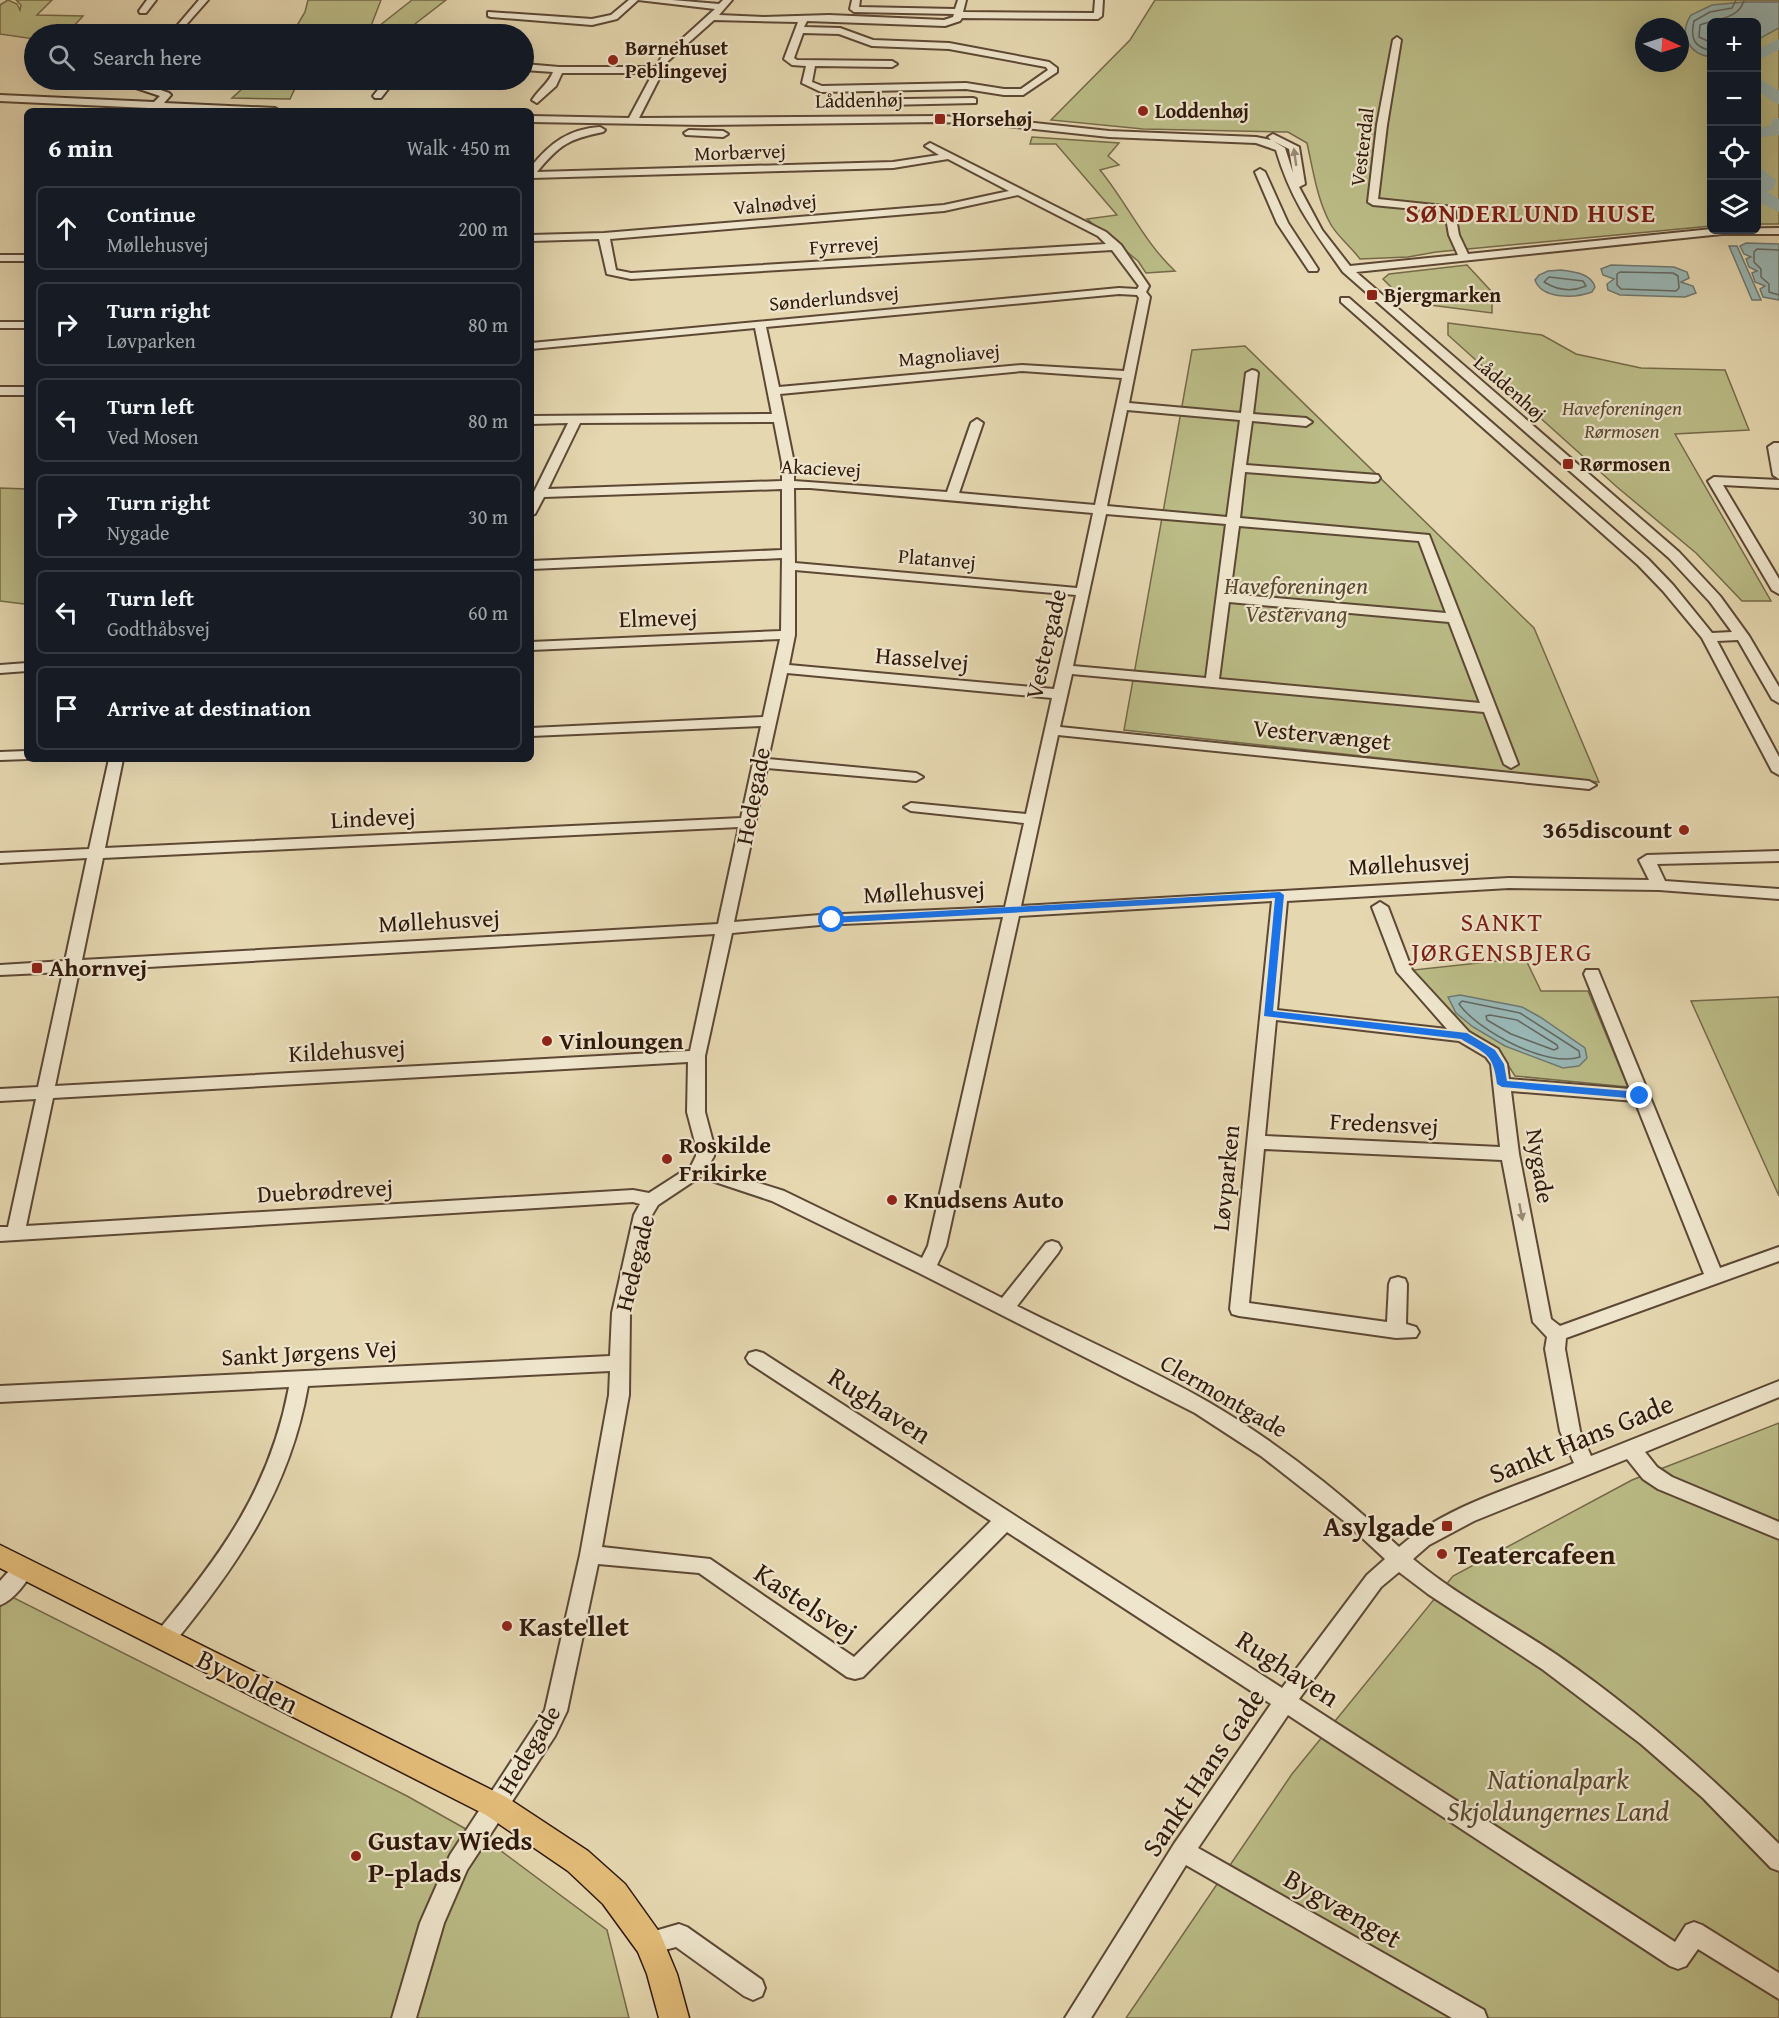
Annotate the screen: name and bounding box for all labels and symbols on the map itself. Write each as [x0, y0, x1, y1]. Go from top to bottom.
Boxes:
north arrow [1635, 18, 1689, 72]
place label: Børnehuset Peblingevej [625, 33, 729, 85]
marker: Børnehuset Peblingevej [606, 53, 620, 67]
street label: Låddenhøj [815, 84, 903, 115]
place label: Loddenhøj [1155, 96, 1249, 125]
place label: Horsehøj [952, 104, 1033, 133]
marker: Loddenhøj [1136, 104, 1150, 118]
street label: Vesterdal [1342, 105, 1381, 188]
marker: Horsehøj [933, 112, 947, 126]
street label: Morbærvej [694, 135, 786, 168]
one-way arrow [1291, 148, 1300, 167]
street label: Valnødvej [732, 185, 818, 222]
district label: SØNDERLUND HUSE [1405, 193, 1657, 232]
street label: Fyrrevej [808, 228, 880, 261]
street label: Sønderlundsvej [768, 277, 900, 318]
place label: Bjergmarken [1384, 280, 1501, 309]
marker: Bjergmarken [1365, 288, 1379, 302]
street label: Magnoliavej [897, 336, 1001, 373]
street label: Låddenhøj [1468, 348, 1553, 427]
park label: Haveforeningen Rørmosen [1561, 393, 1682, 445]
place label: Rørmosen [1580, 449, 1670, 478]
street label: Akacievej [780, 451, 862, 484]
marker: Rørmosen [1561, 457, 1575, 471]
street label: Platanvej [897, 541, 977, 576]
park label: Haveforeningen Vestervang [1223, 568, 1368, 631]
street label: Vestergade [1016, 585, 1075, 702]
street label: Elmevej [618, 599, 698, 636]
street label: Hasselvej [874, 637, 970, 680]
street label: Vestervænget [1251, 710, 1393, 759]
street label: Hedegade [726, 744, 779, 848]
street label: Lindevej [330, 798, 416, 837]
place label: 365discount [1542, 812, 1672, 847]
marker: 365discount [1677, 823, 1691, 837]
street label: Møllehusvej [1347, 843, 1471, 884]
street label: Møllehusvej [862, 871, 986, 912]
street label: Møllehusvej [377, 900, 501, 941]
district label: SANKT JØRGENSBJERG [1408, 902, 1593, 971]
route start [818, 906, 844, 932]
place label: Ahornvej [49, 950, 147, 985]
marker: Ahornvej [30, 961, 44, 975]
place label: Vinloungen [559, 1023, 683, 1058]
street label: Kildehusvej [288, 1030, 406, 1071]
marker: Vinloungen [540, 1034, 554, 1048]
route end [1626, 1082, 1652, 1108]
street label: Fredensvej [1329, 1103, 1439, 1144]
street label: Løvparken [1203, 1123, 1249, 1233]
street label: Nygade [1517, 1126, 1564, 1206]
place label: Roskilde Frikirke [679, 1127, 771, 1190]
marker: Roskilde Frikirke [660, 1152, 674, 1166]
street label: Duebrødrevej [256, 1169, 394, 1212]
place label: Knudsens Auto [904, 1182, 1064, 1217]
marker: Knudsens Auto [885, 1193, 899, 1207]
one-way arrow [1517, 1202, 1526, 1221]
street label: Hedegade [606, 1211, 663, 1315]
street label: Sankt Jørgens Vej [220, 1330, 398, 1375]
street label: Clermontgade [1154, 1345, 1295, 1446]
street label: Rughaven [821, 1356, 940, 1453]
street label: Sankt Hans Gade [1482, 1382, 1679, 1493]
place label: Asylgade [1323, 1505, 1435, 1546]
marker: Asylgade [1440, 1519, 1454, 1533]
place label: Teatercafeen [1454, 1533, 1616, 1574]
marker: Teatercafeen [1435, 1547, 1449, 1561]
street label: Kastelsvej [746, 1552, 866, 1651]
place label: Kastellet [519, 1605, 630, 1646]
marker: Kastellet [500, 1619, 514, 1633]
street label: Rughaven [1229, 1619, 1348, 1716]
street label: Byvolden [190, 1638, 306, 1724]
street label: Sankt Hans Gade [1131, 1679, 1274, 1864]
street label: Hedegade [488, 1698, 569, 1801]
park label: Nationalpark Skjoldungernes Land [1447, 1758, 1669, 1831]
place label: Gustav Wieds P-plads [368, 1819, 533, 1892]
marker: Gustav Wieds P-plads [349, 1849, 363, 1863]
street label: Bygvænget [1277, 1857, 1410, 1958]

